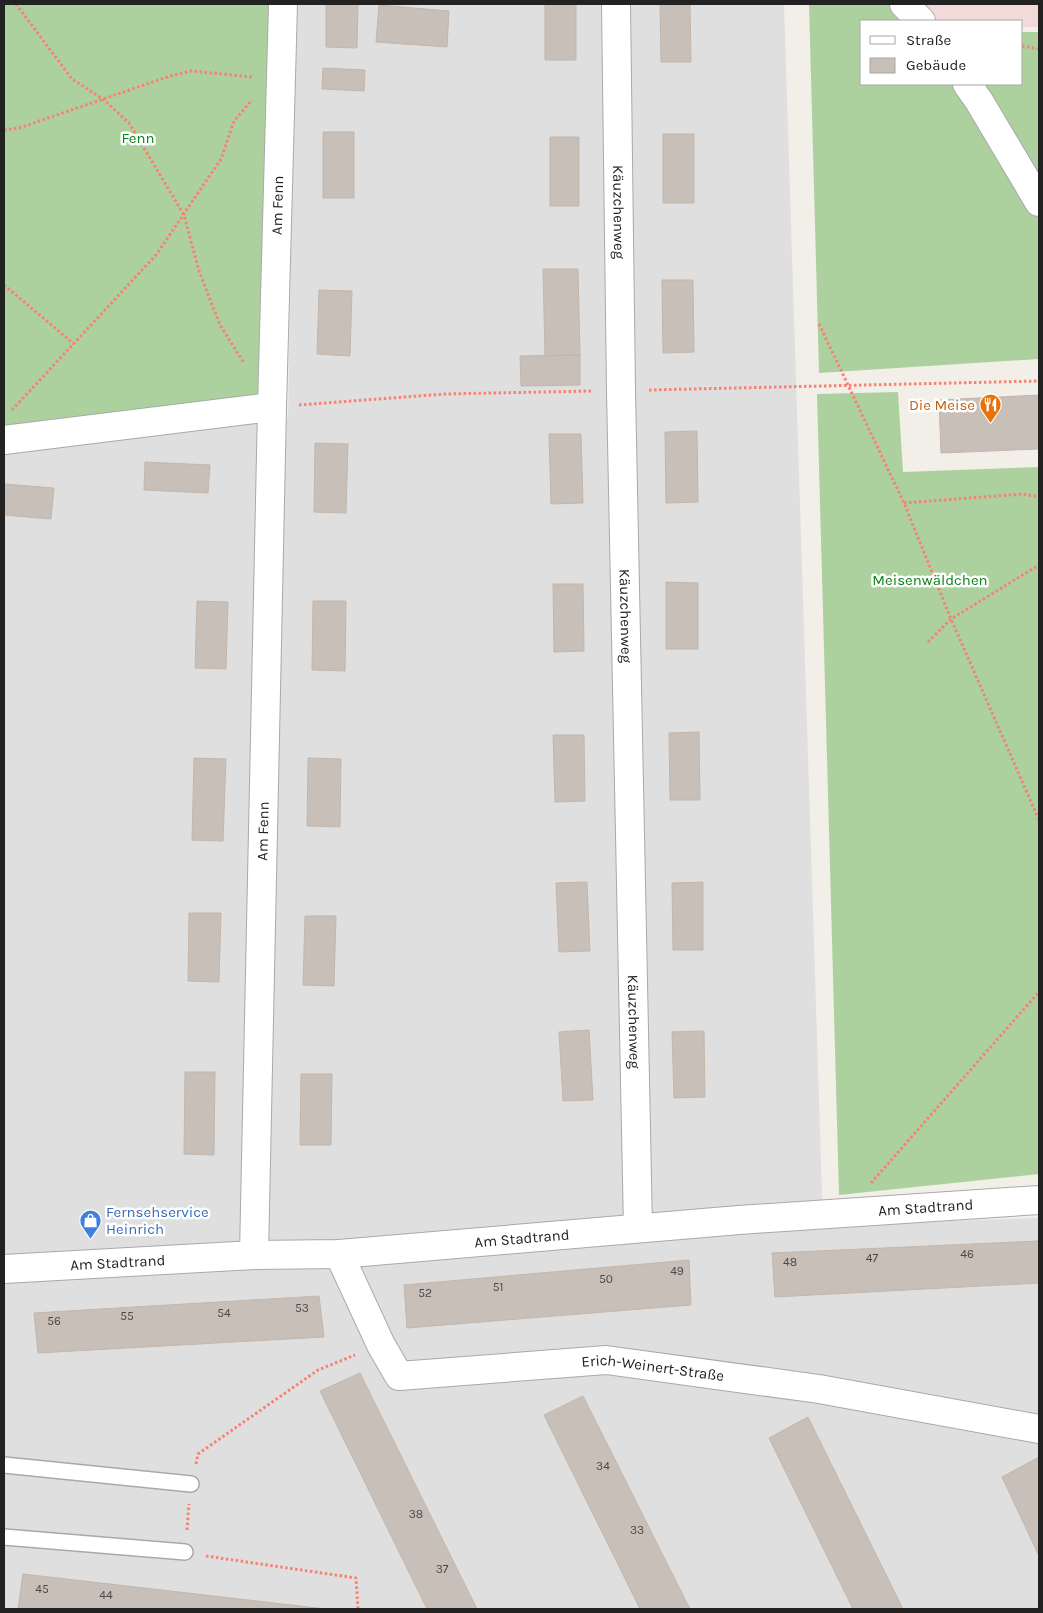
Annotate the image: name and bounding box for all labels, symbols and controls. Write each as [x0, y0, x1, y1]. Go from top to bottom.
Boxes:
legend [860, 20, 1023, 85]
text: Straße [906, 31, 951, 49]
text: Gebäude [906, 56, 966, 74]
park label: Fenn [121, 129, 155, 147]
street label: Käuzchenweg [609, 165, 628, 260]
street label: Am Fenn [268, 175, 287, 235]
restaurant icon: Die Meise [979, 393, 1003, 424]
place label: Die Meise [909, 396, 975, 414]
street label: Käuzchenweg [616, 569, 636, 664]
park label: Meisenwäldchen [872, 571, 988, 589]
street label: Am Fenn [253, 801, 273, 861]
street label: Käuzchenweg [624, 975, 644, 1070]
street label: Am Stadtrand [878, 1195, 974, 1220]
place label: Fernsehservice Heinrich [106, 1203, 209, 1238]
shop icon: Fernsehservice Heinrich [78, 1209, 102, 1240]
street label: Am Stadtrand [474, 1225, 570, 1251]
house number: 46 [960, 1247, 974, 1261]
street label: Am Stadtrand [70, 1251, 166, 1274]
house number: 47 [866, 1251, 879, 1265]
house number: 48 [783, 1255, 797, 1269]
house number: 49 [670, 1264, 684, 1278]
house number: 50 [599, 1272, 613, 1286]
house number: 51 [493, 1280, 503, 1294]
house number: 52 [418, 1286, 432, 1300]
house number: 53 [295, 1301, 309, 1315]
house number: 54 [217, 1306, 231, 1320]
house number: 55 [120, 1309, 134, 1323]
house number: 56 [47, 1314, 61, 1328]
street label: Erich-Weinert-Straße [581, 1351, 725, 1385]
house number: 34 [596, 1459, 610, 1473]
house number: 38 [409, 1507, 423, 1521]
house number: 33 [630, 1523, 644, 1537]
house number: 37 [436, 1562, 449, 1576]
house number: 45 [35, 1582, 49, 1596]
house number: 44 [99, 1588, 113, 1602]

